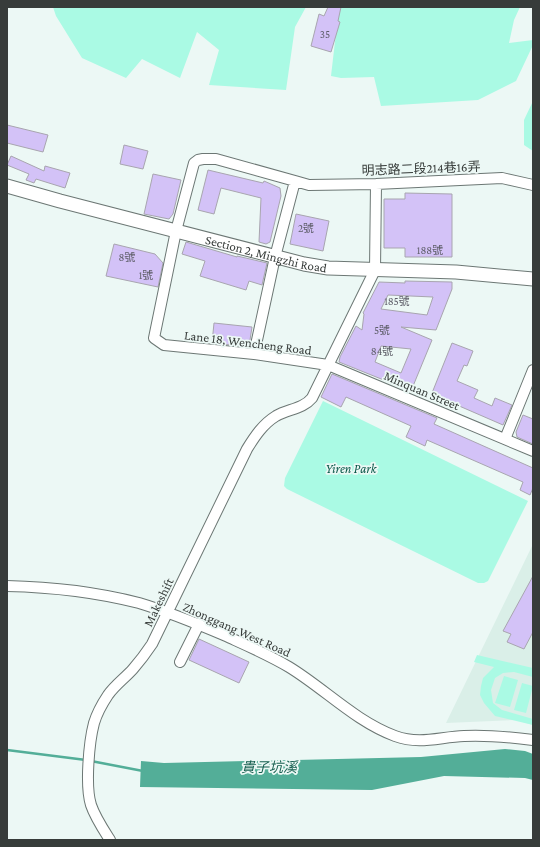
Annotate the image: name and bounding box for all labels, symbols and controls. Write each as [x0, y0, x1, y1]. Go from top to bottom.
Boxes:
house number: 35 [320, 28, 330, 40]
street label: 明志路二段214巷16弄 [361, 159, 481, 178]
house number: 2號 [298, 222, 314, 234]
street label: Section 2, Mingzhi Road [204, 232, 328, 276]
house number: 188號 [417, 244, 443, 256]
house number: 8號 [119, 251, 135, 263]
house number: 1號 [139, 269, 153, 281]
house number: 185號 [384, 295, 410, 307]
house number: 5號 [374, 324, 390, 336]
street label: Lane 18, Wencheng Road [183, 327, 313, 358]
house number: 84號 [371, 345, 393, 357]
street label: Minquan Street [382, 368, 462, 413]
park label: Yiren Park [326, 461, 378, 476]
street label: Makeshift [140, 575, 177, 629]
street label: Zhonggang West Road [180, 599, 293, 660]
water label: 貴子坑溪 [241, 759, 299, 775]

